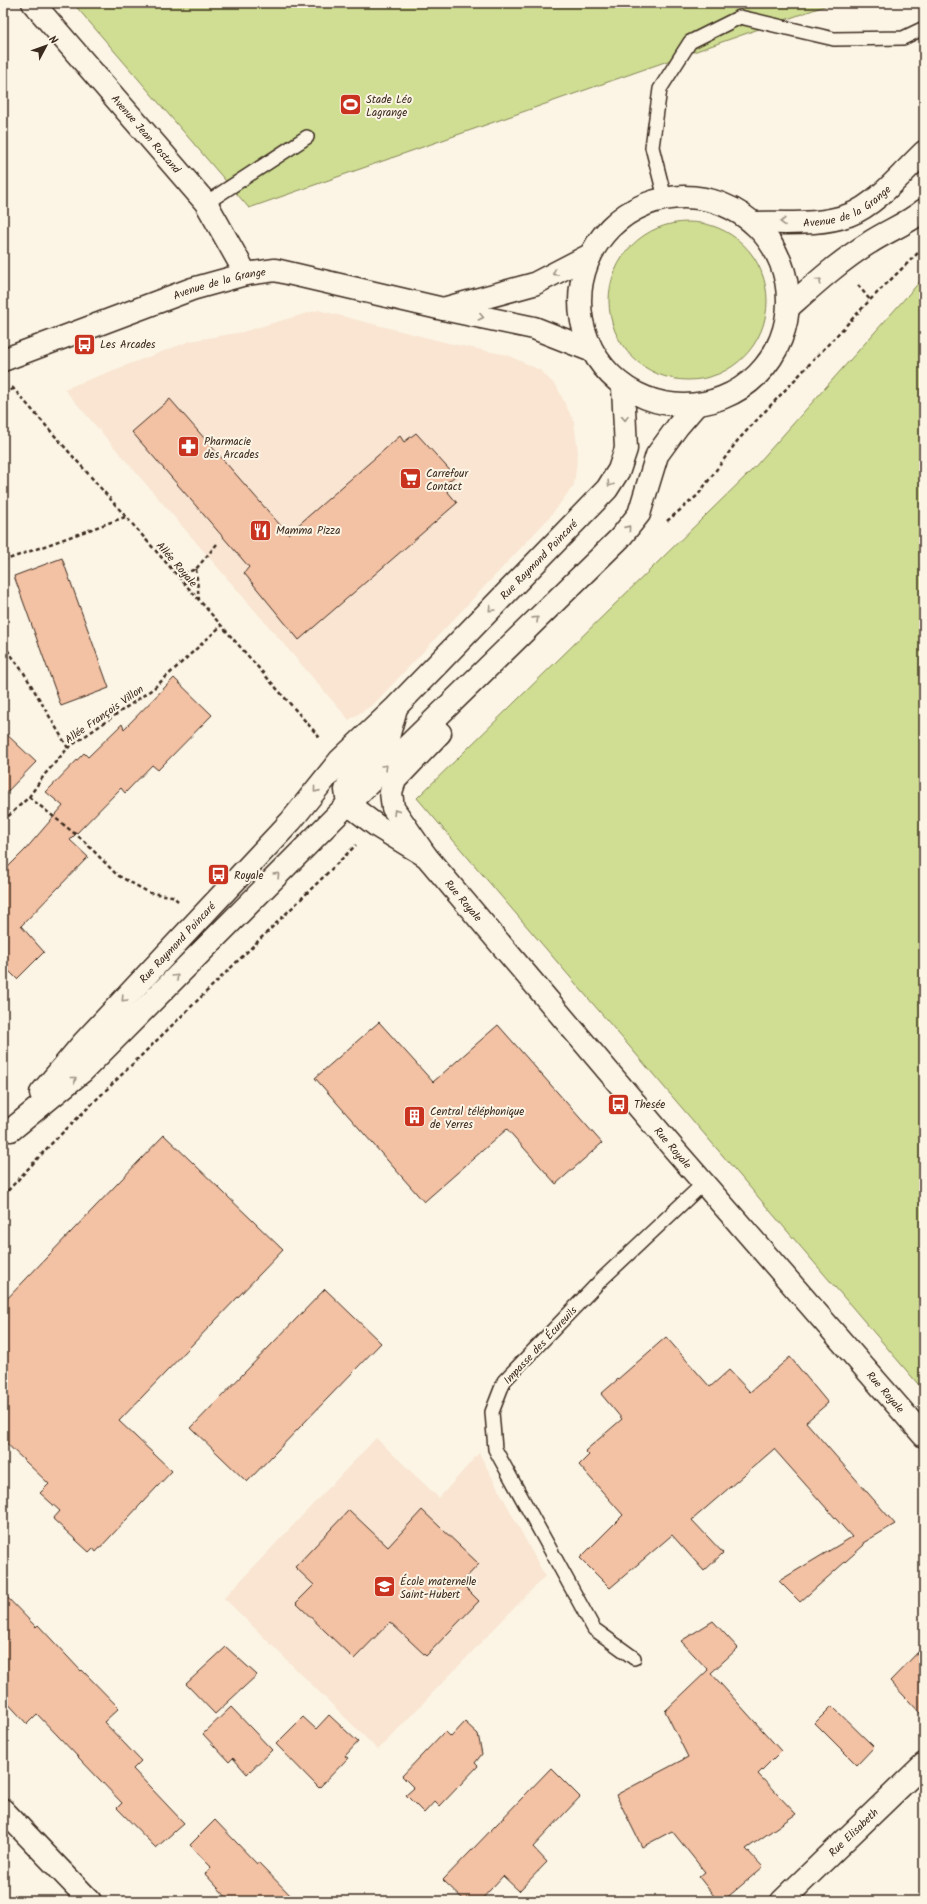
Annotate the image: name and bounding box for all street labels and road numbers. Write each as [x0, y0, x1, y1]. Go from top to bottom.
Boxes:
street label: Avenue Jean Rostand [106, 91, 185, 178]
street label: Avenue de la Grange [803, 181, 896, 233]
street label: Avenue de la Grange [171, 263, 267, 305]
street label: Rue Raymond Poincaré [496, 515, 583, 604]
street label: Allée Royale [151, 538, 201, 592]
street label: Allée François Villon [61, 681, 148, 749]
street label: Rue Royale [440, 876, 486, 926]
street label: Rue Raymond Poincaré [135, 898, 221, 988]
street label: Rue Royale [649, 1123, 696, 1173]
street label: Impasse des Écureuils [500, 1302, 582, 1389]
street label: Rue Royale [862, 1368, 908, 1418]
street label: Rue Elisabeth [825, 1804, 883, 1862]

